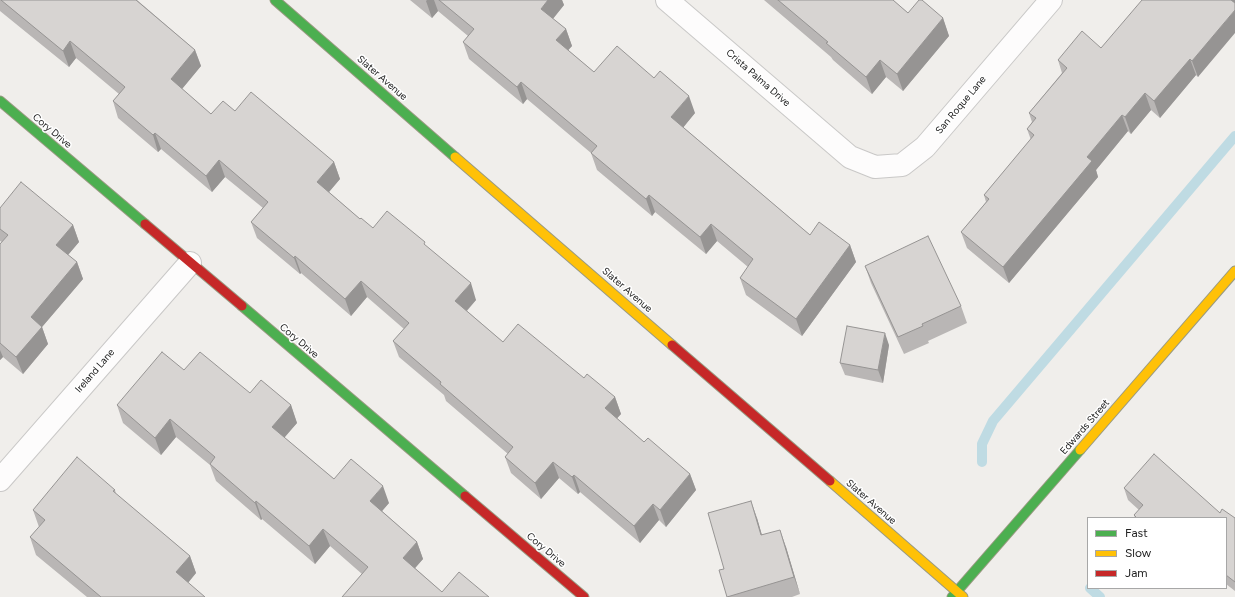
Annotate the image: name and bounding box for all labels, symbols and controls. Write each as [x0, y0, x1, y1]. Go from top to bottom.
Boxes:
street label: Crista Palma Drive [723, 47, 793, 109]
street label: Slater Avenue [355, 53, 409, 103]
street label: San Roque Lane [933, 74, 989, 136]
street label: Cory Drive [30, 111, 74, 151]
street label: Slater Avenue [600, 265, 654, 315]
street label: Cory Drive [277, 321, 321, 361]
street label: Ireland Lane [73, 347, 117, 395]
street label: Edwards Street [1058, 397, 1112, 457]
street label: Slater Avenue [844, 477, 898, 527]
legend [1087, 517, 1227, 589]
text: Fast [1125, 526, 1148, 540]
street label: Cory Drive [524, 530, 568, 570]
text: Slow [1125, 546, 1151, 560]
text: Jam [1125, 566, 1148, 580]

